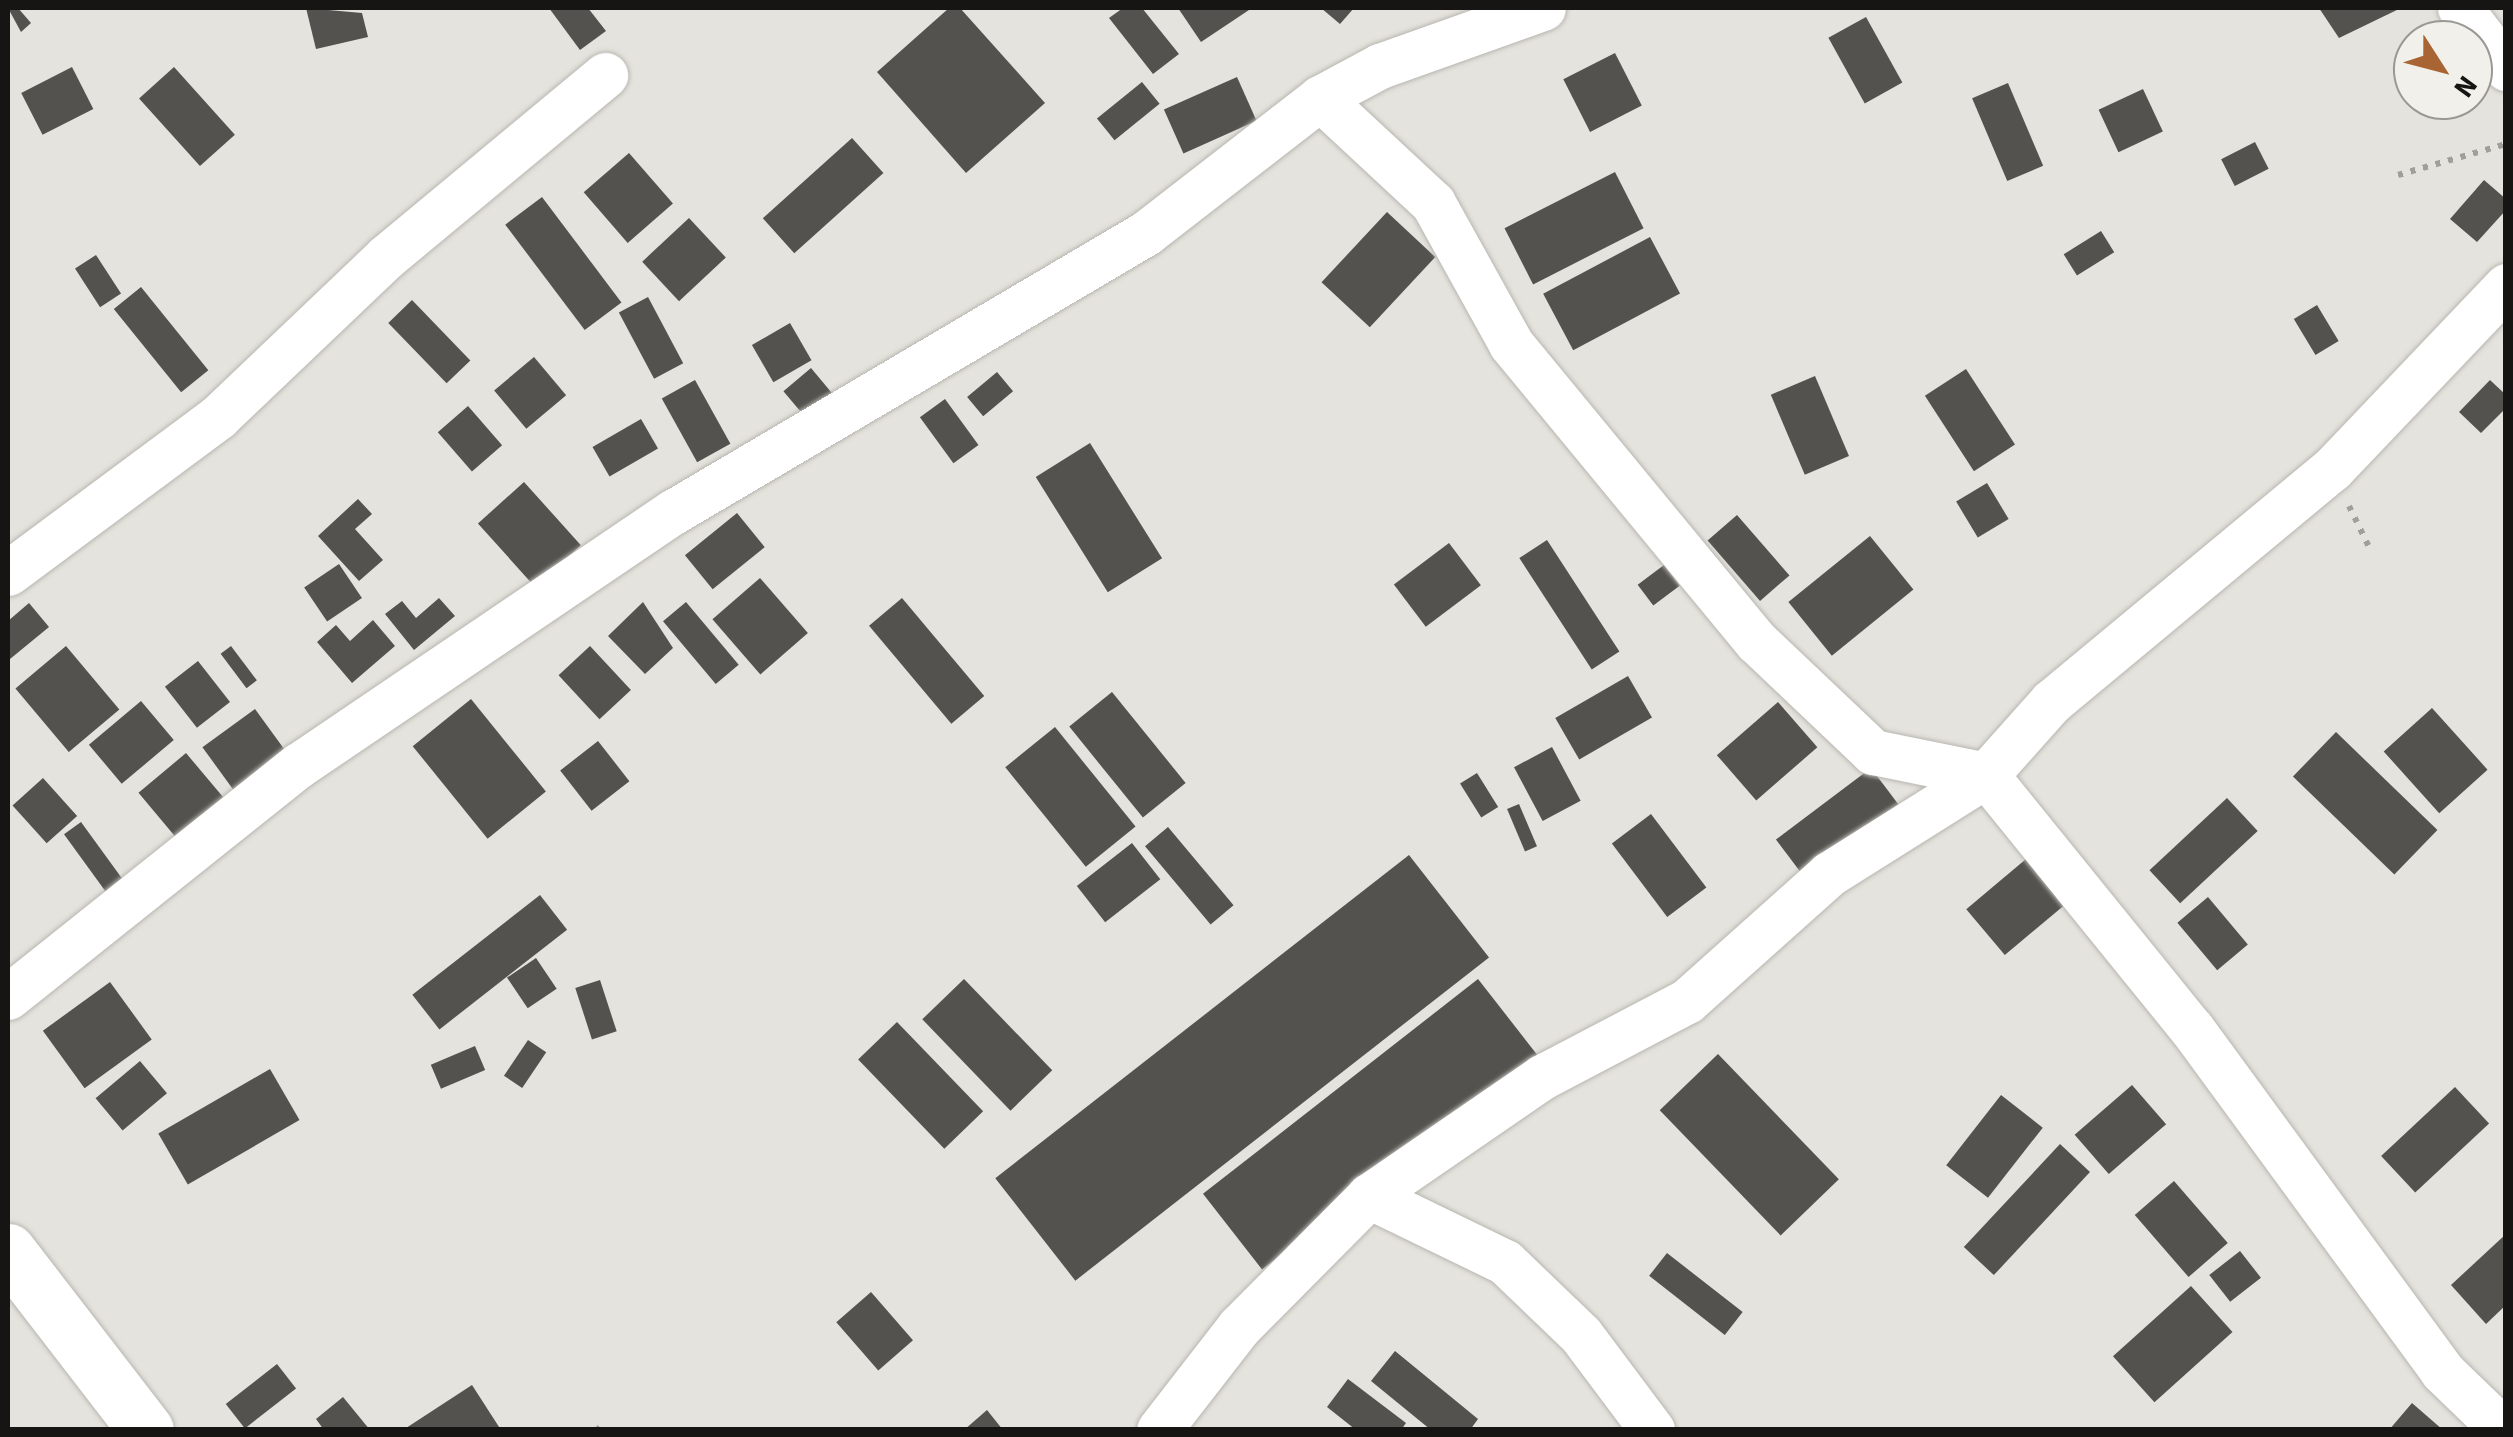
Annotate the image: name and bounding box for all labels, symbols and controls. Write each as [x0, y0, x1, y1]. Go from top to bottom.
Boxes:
north arrow [2393, 20, 2493, 120]
text: N [2444, 67, 2487, 106]

